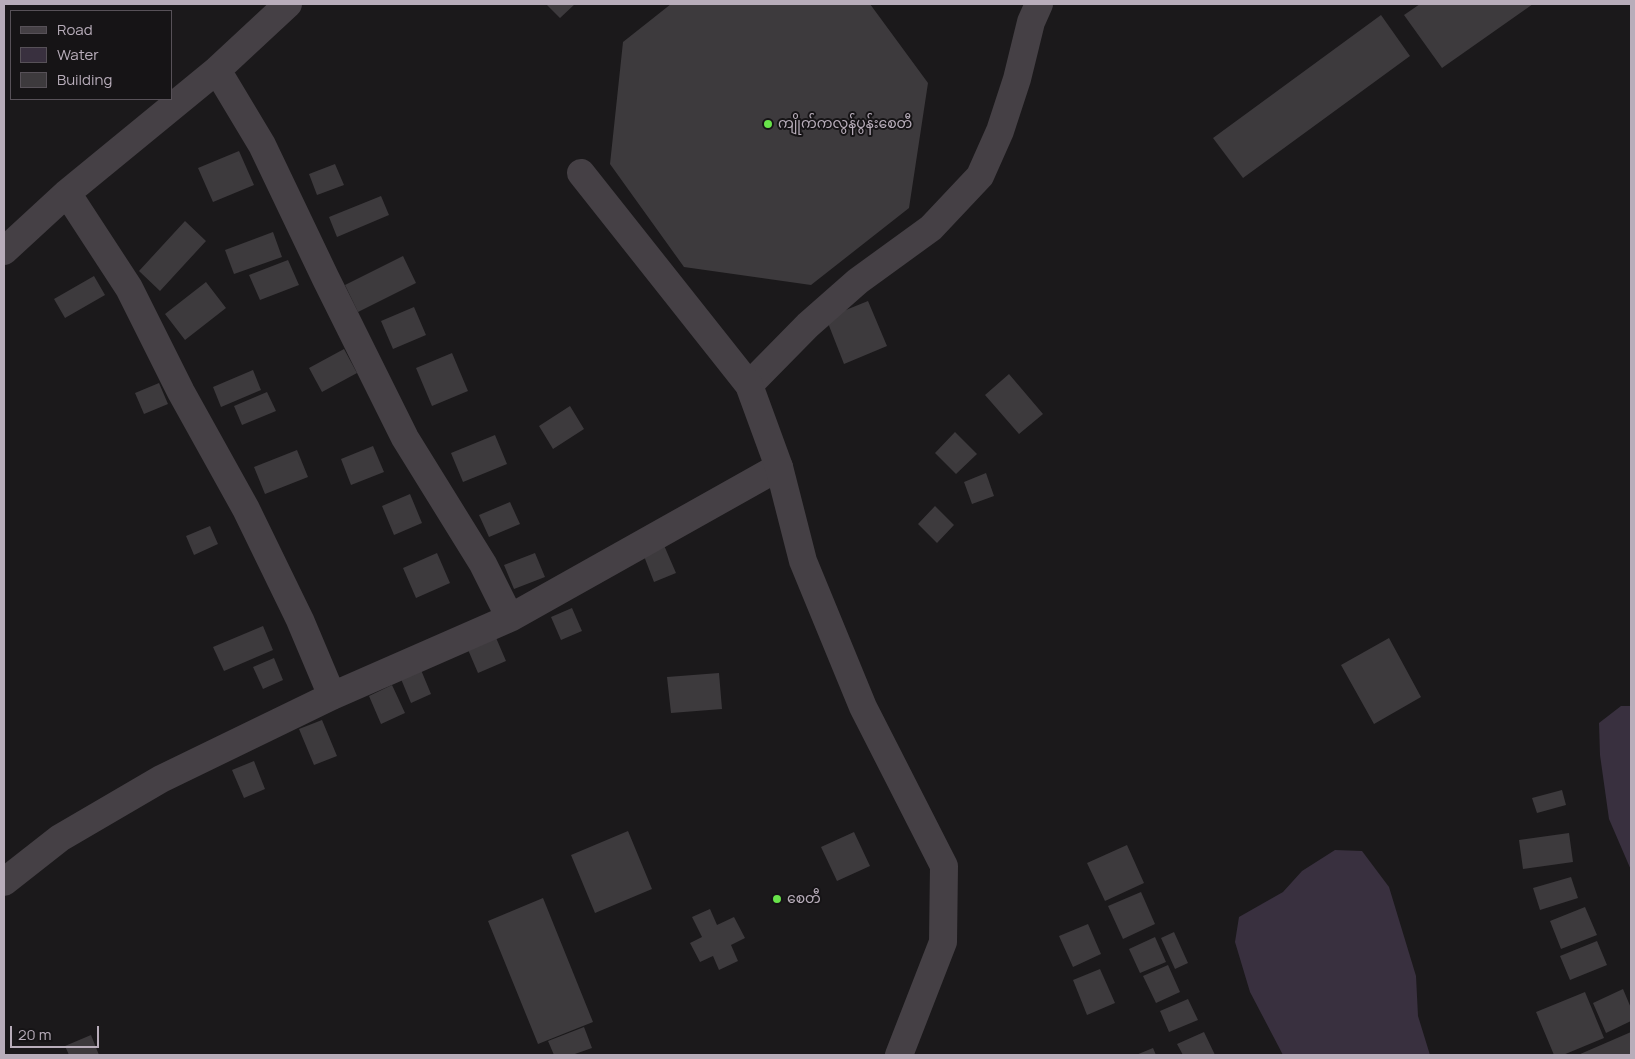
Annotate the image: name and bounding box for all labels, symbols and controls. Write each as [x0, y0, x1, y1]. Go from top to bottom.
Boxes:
legend [10, 10, 172, 100]
text: Road [57, 19, 93, 40]
text: Water [57, 44, 99, 65]
text: Building [57, 69, 112, 90]
place label: ကျိုက်ကလွန်ပွန်းစေတီ [778, 116, 912, 132]
marker: ကျိုက်ကလွန်ပွန်းစေတီ [762, 118, 774, 130]
place label: စေတီ [787, 891, 821, 907]
marker: စေတီ [771, 893, 783, 905]
scale bar [12, 1016, 101, 1048]
text: 20 m [18, 1024, 51, 1045]

